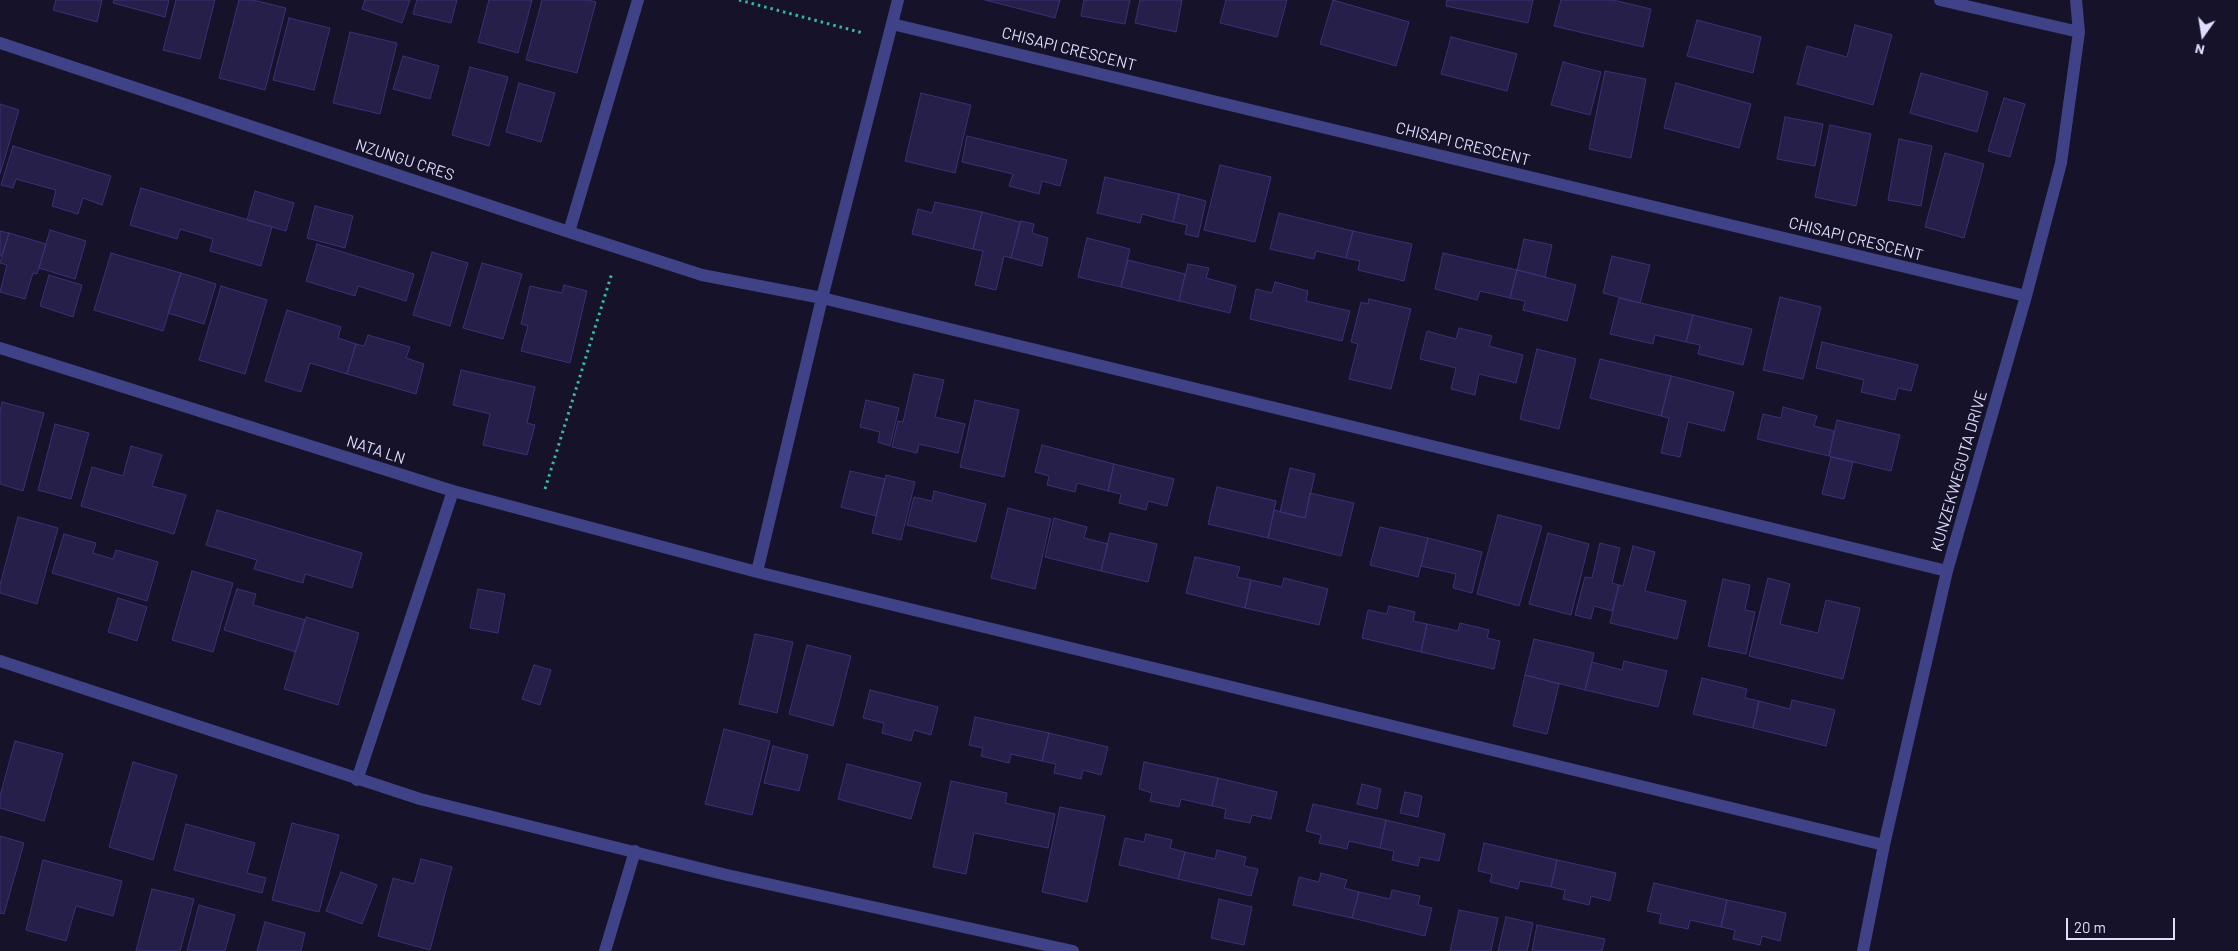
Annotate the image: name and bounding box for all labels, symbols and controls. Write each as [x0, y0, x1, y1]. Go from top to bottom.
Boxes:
north arrow [2178, 10, 2228, 60]
street label: CHISAPI CRESCENT [1000, 23, 1138, 75]
text: N [2193, 41, 2206, 59]
street label: CHISAPI CRESCENT [1394, 118, 1532, 170]
street label: NZUNGU CRES [353, 135, 457, 185]
street label: CHISAPI CRESCENT [1787, 213, 1925, 265]
street label: KUNZEKWEGUTA DRIVE [1927, 388, 1991, 554]
street label: NATA LN [344, 432, 408, 468]
scale bar [2068, 908, 2177, 940]
text: 20 m [2074, 918, 2106, 936]

